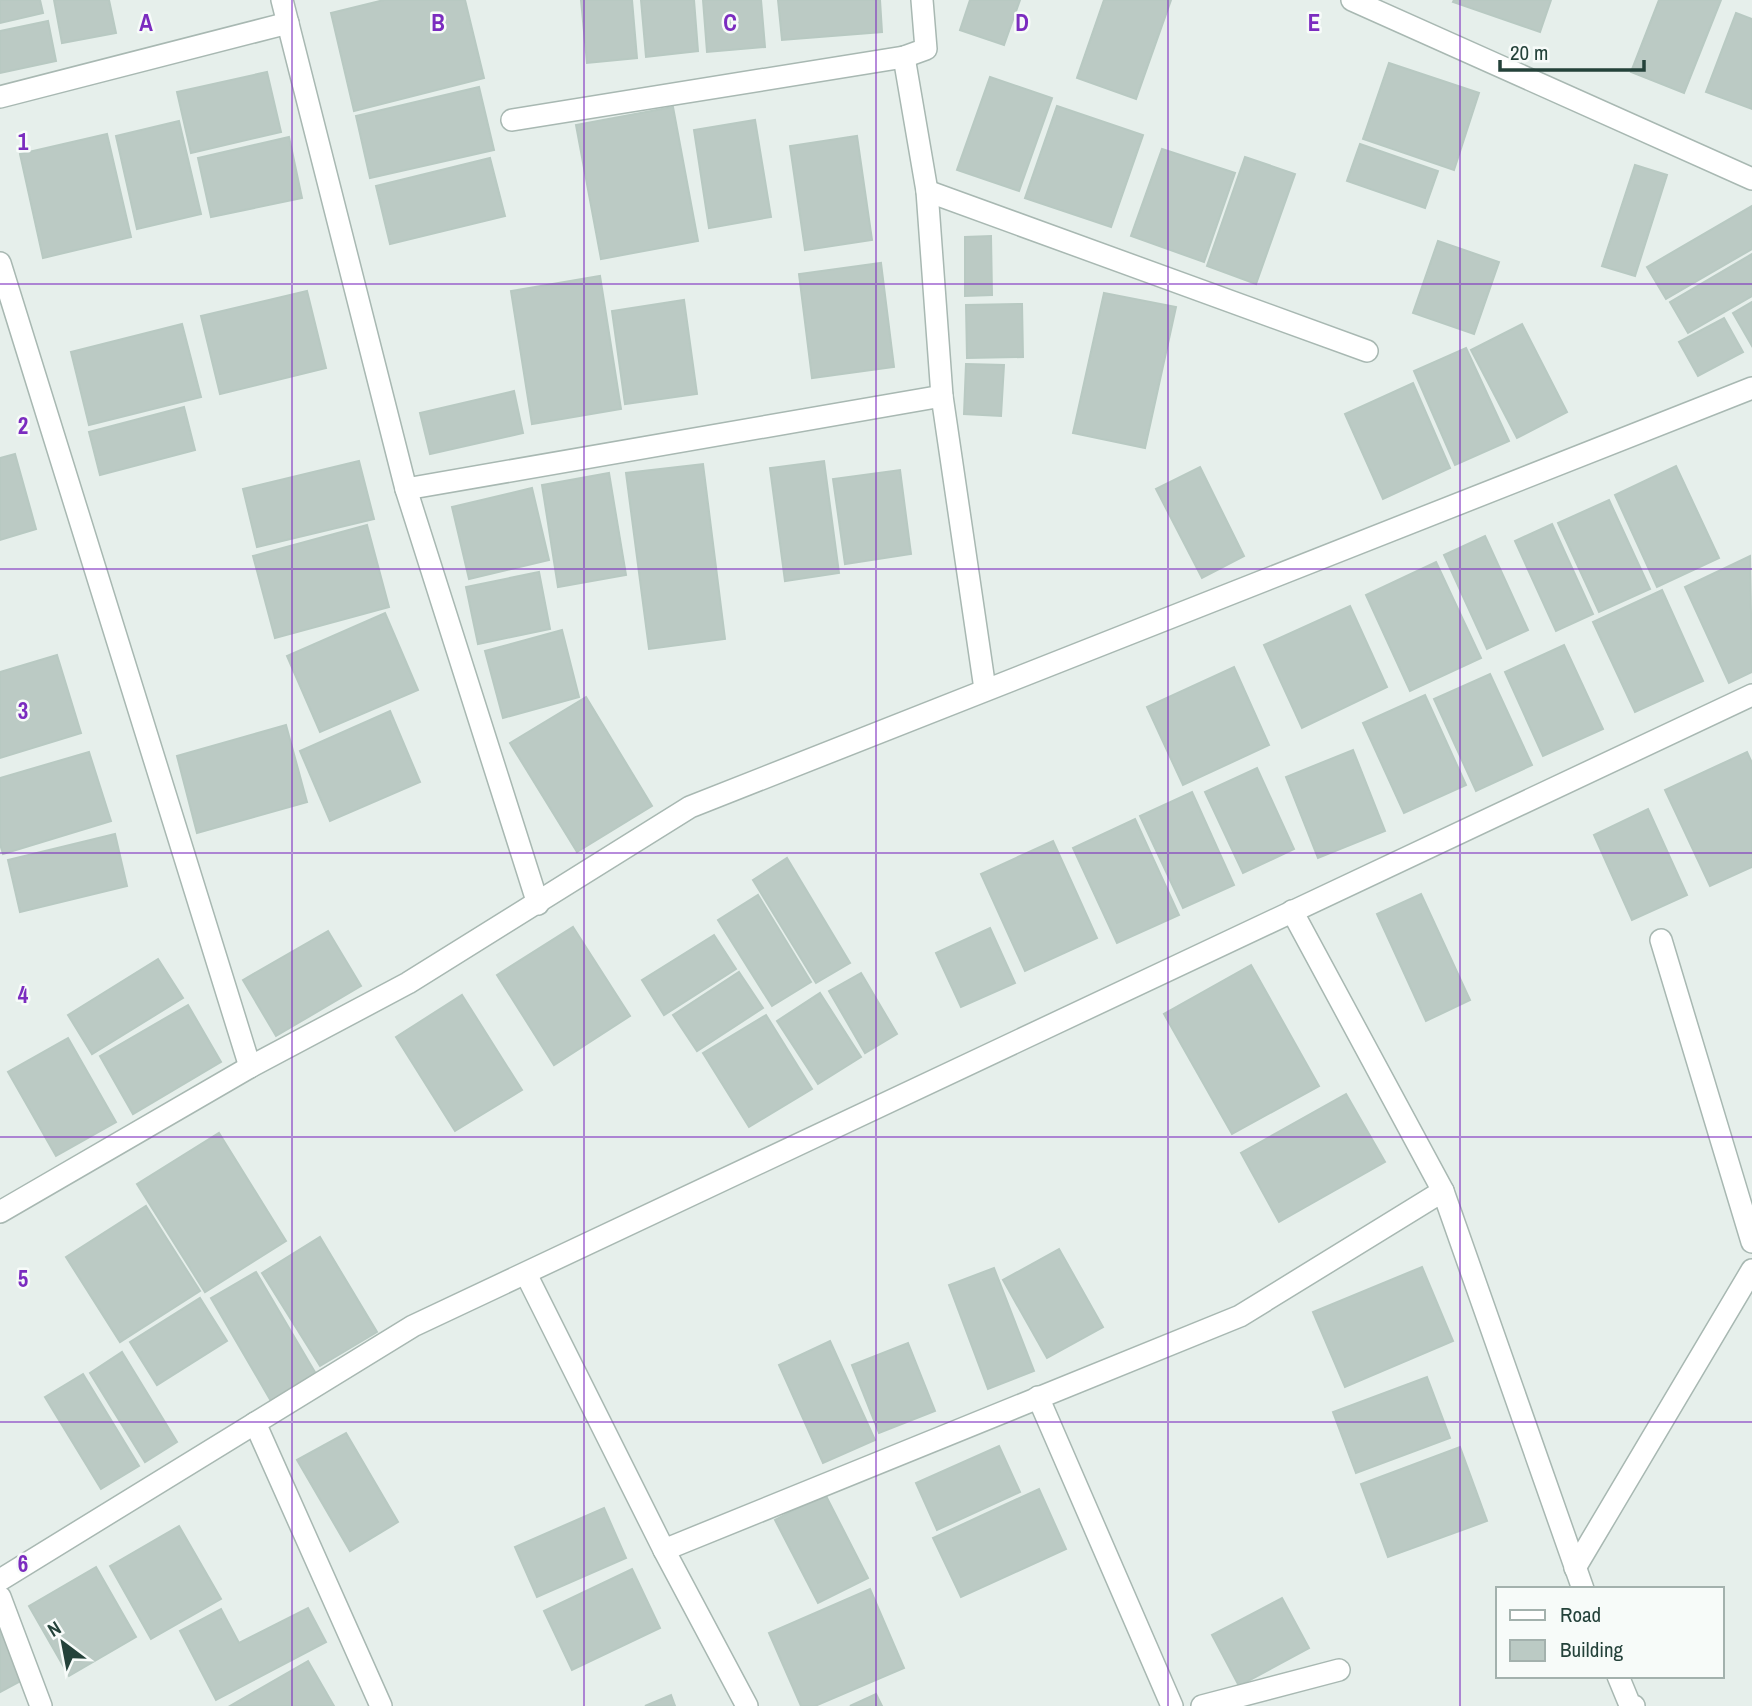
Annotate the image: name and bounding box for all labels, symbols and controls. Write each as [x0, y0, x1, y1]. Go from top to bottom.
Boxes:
text: A [139, 7, 153, 38]
text: B [431, 7, 445, 38]
text: C [723, 7, 737, 38]
text: D [1015, 7, 1029, 38]
text: E [1308, 7, 1320, 38]
scale bar [1500, 28, 1644, 72]
text: 20 m [1510, 38, 1548, 67]
text: 1 [18, 126, 29, 157]
text: 2 [18, 410, 28, 441]
text: 3 [18, 695, 28, 726]
text: 4 [18, 979, 29, 1010]
text: 5 [18, 1263, 28, 1294]
text: 6 [18, 1548, 28, 1579]
legend [1496, 1587, 1724, 1678]
text: Road [1560, 1600, 1601, 1629]
north arrow [28, 1608, 98, 1678]
text: N [42, 1615, 66, 1643]
text: Building [1560, 1635, 1624, 1664]

